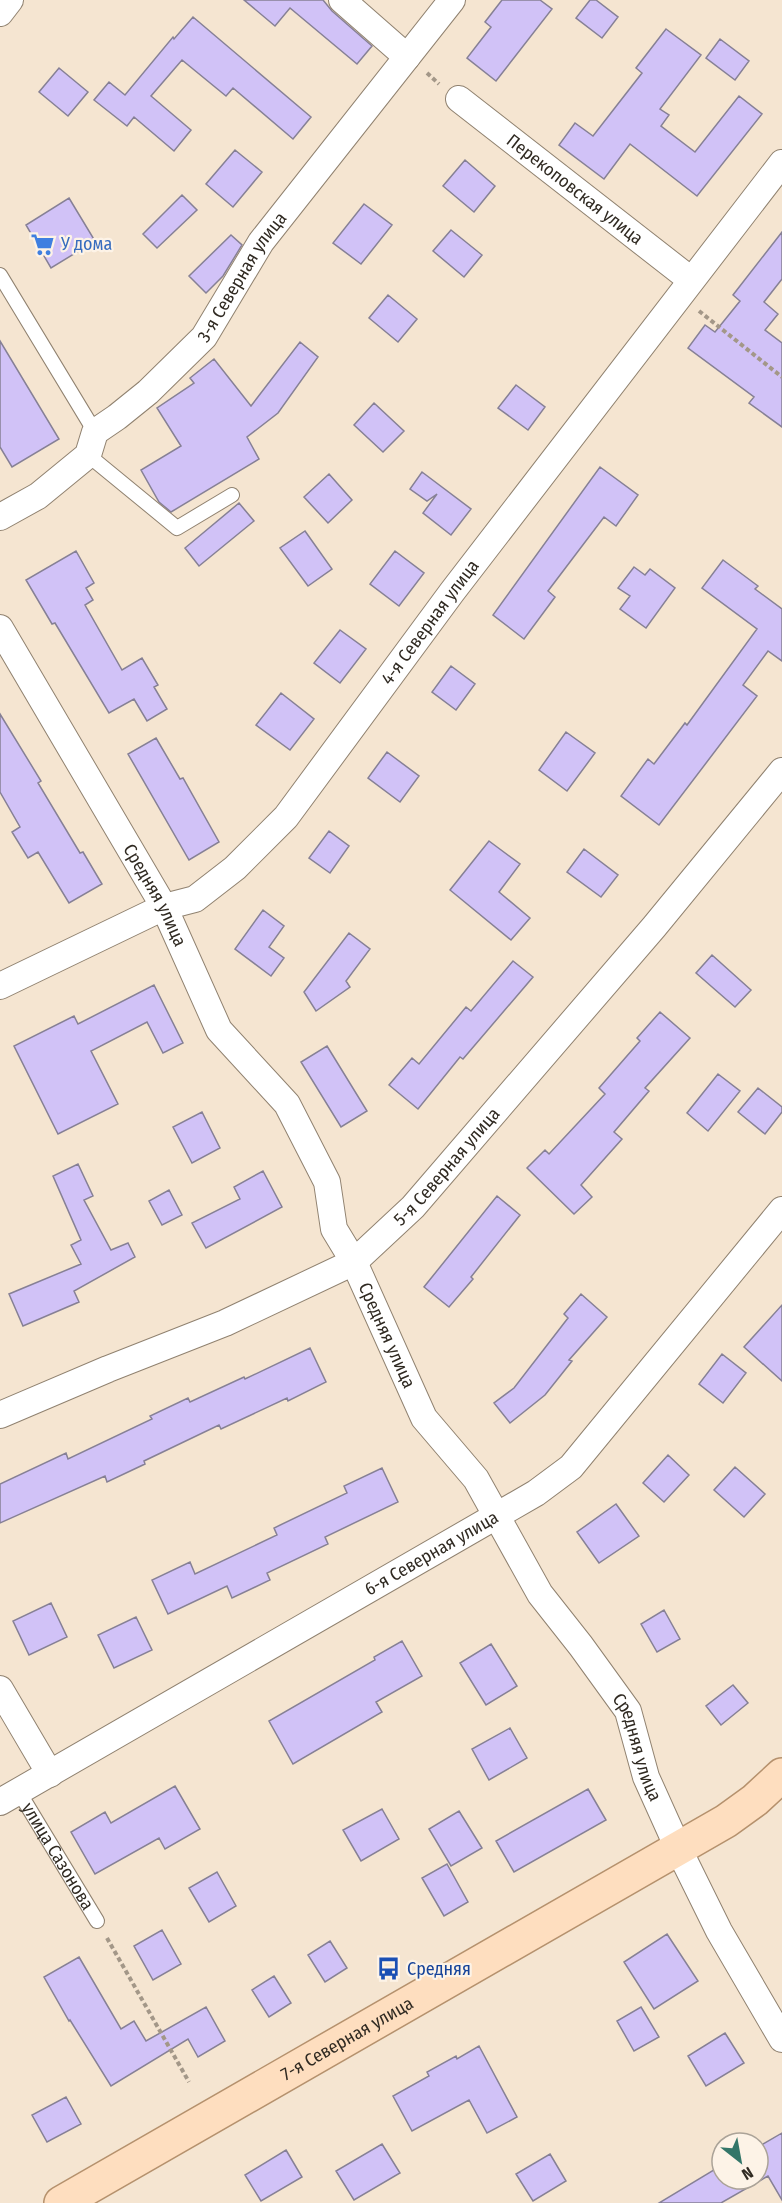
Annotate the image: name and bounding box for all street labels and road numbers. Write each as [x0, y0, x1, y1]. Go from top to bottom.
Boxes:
street label: Перекоповская улица [502, 129, 648, 250]
street label: 3-я Северная улица [193, 208, 291, 346]
street label: 4-я Северная улица [376, 555, 484, 689]
street label: Средняя улица [118, 840, 191, 950]
street label: 5-я Северная улица [389, 1103, 505, 1230]
street label: Средняя улица [354, 1279, 420, 1392]
street label: 6-я Северная улица [361, 1506, 502, 1600]
street label: Средняя улица [608, 1689, 667, 1805]
street label: улица Сазонова [17, 1799, 99, 1914]
street label: 7-я Северная улица [277, 1992, 417, 2085]

